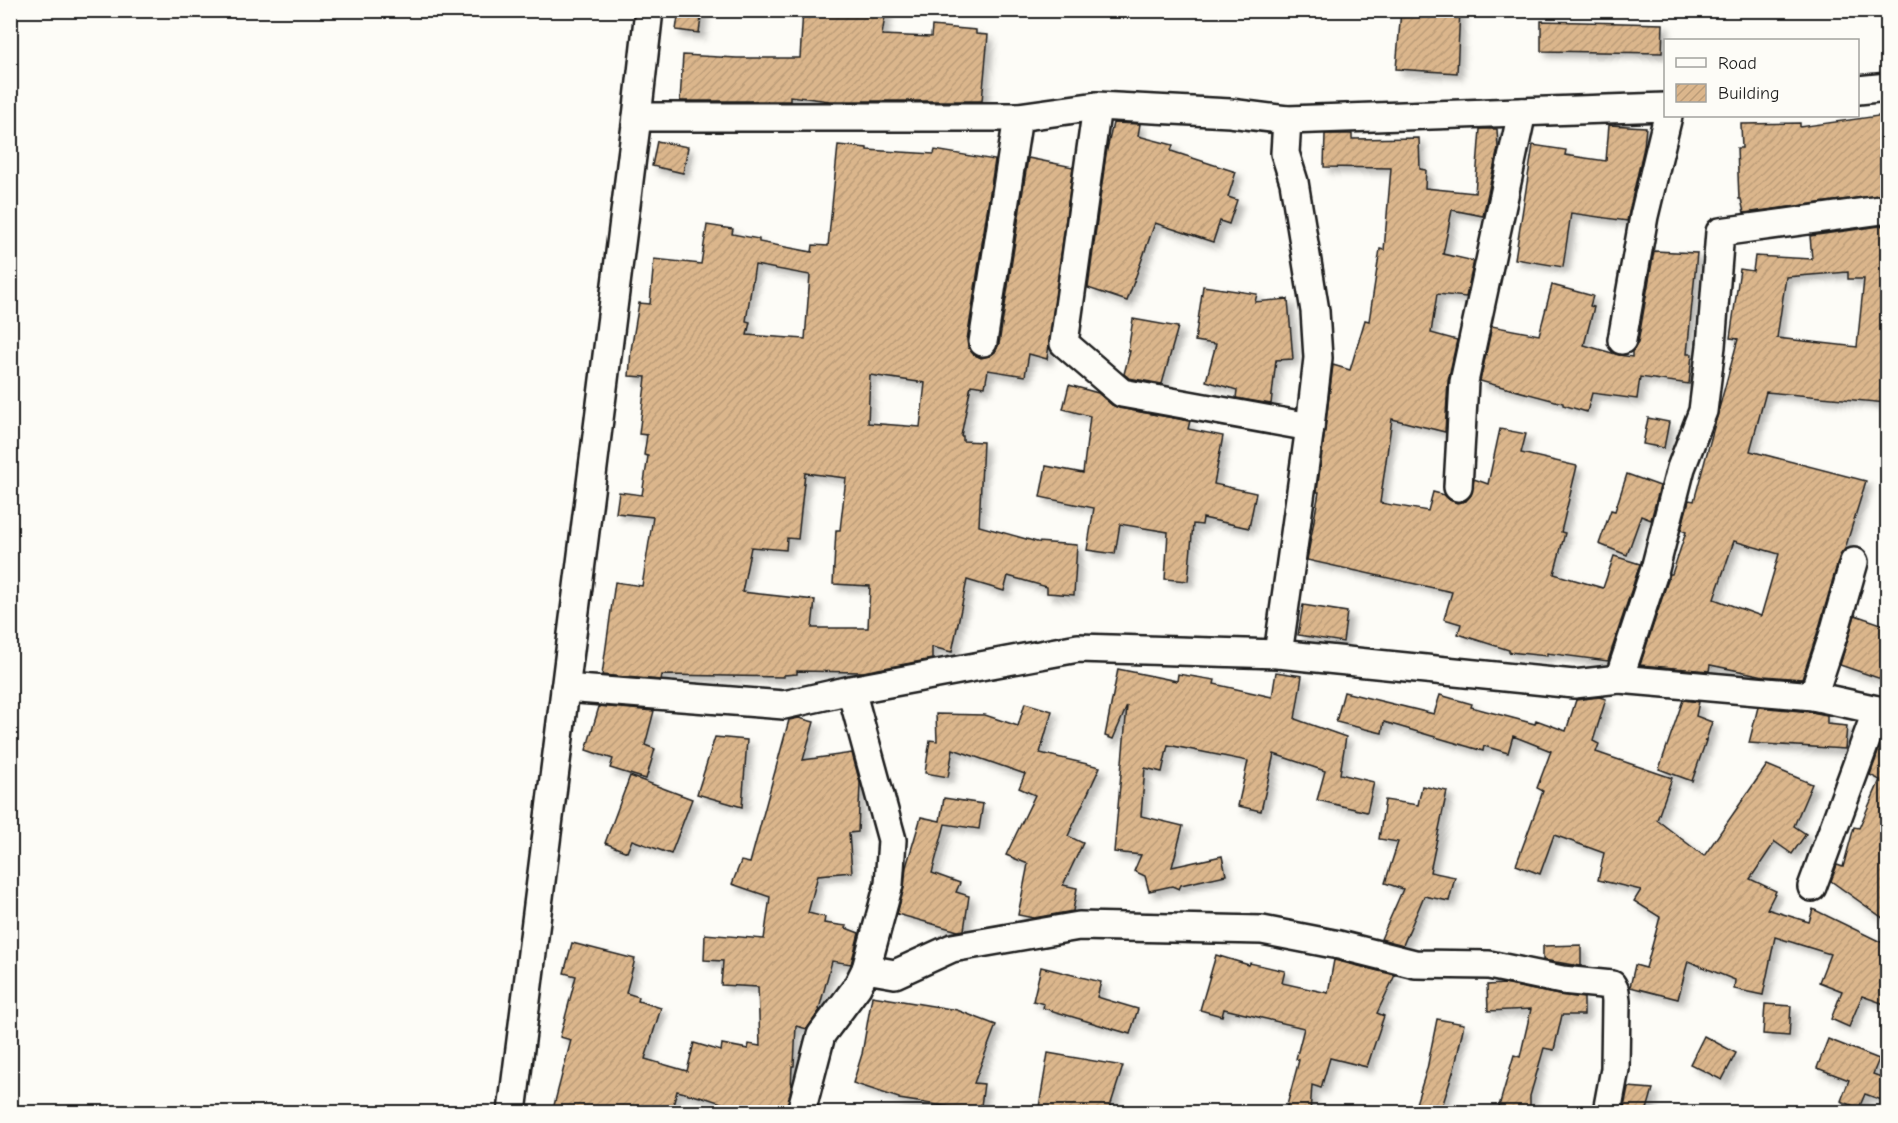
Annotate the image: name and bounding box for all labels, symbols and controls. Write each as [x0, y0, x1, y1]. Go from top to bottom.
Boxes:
legend [1664, 39, 1859, 117]
text: Road [1718, 53, 1757, 74]
text: Building [1718, 83, 1780, 104]

